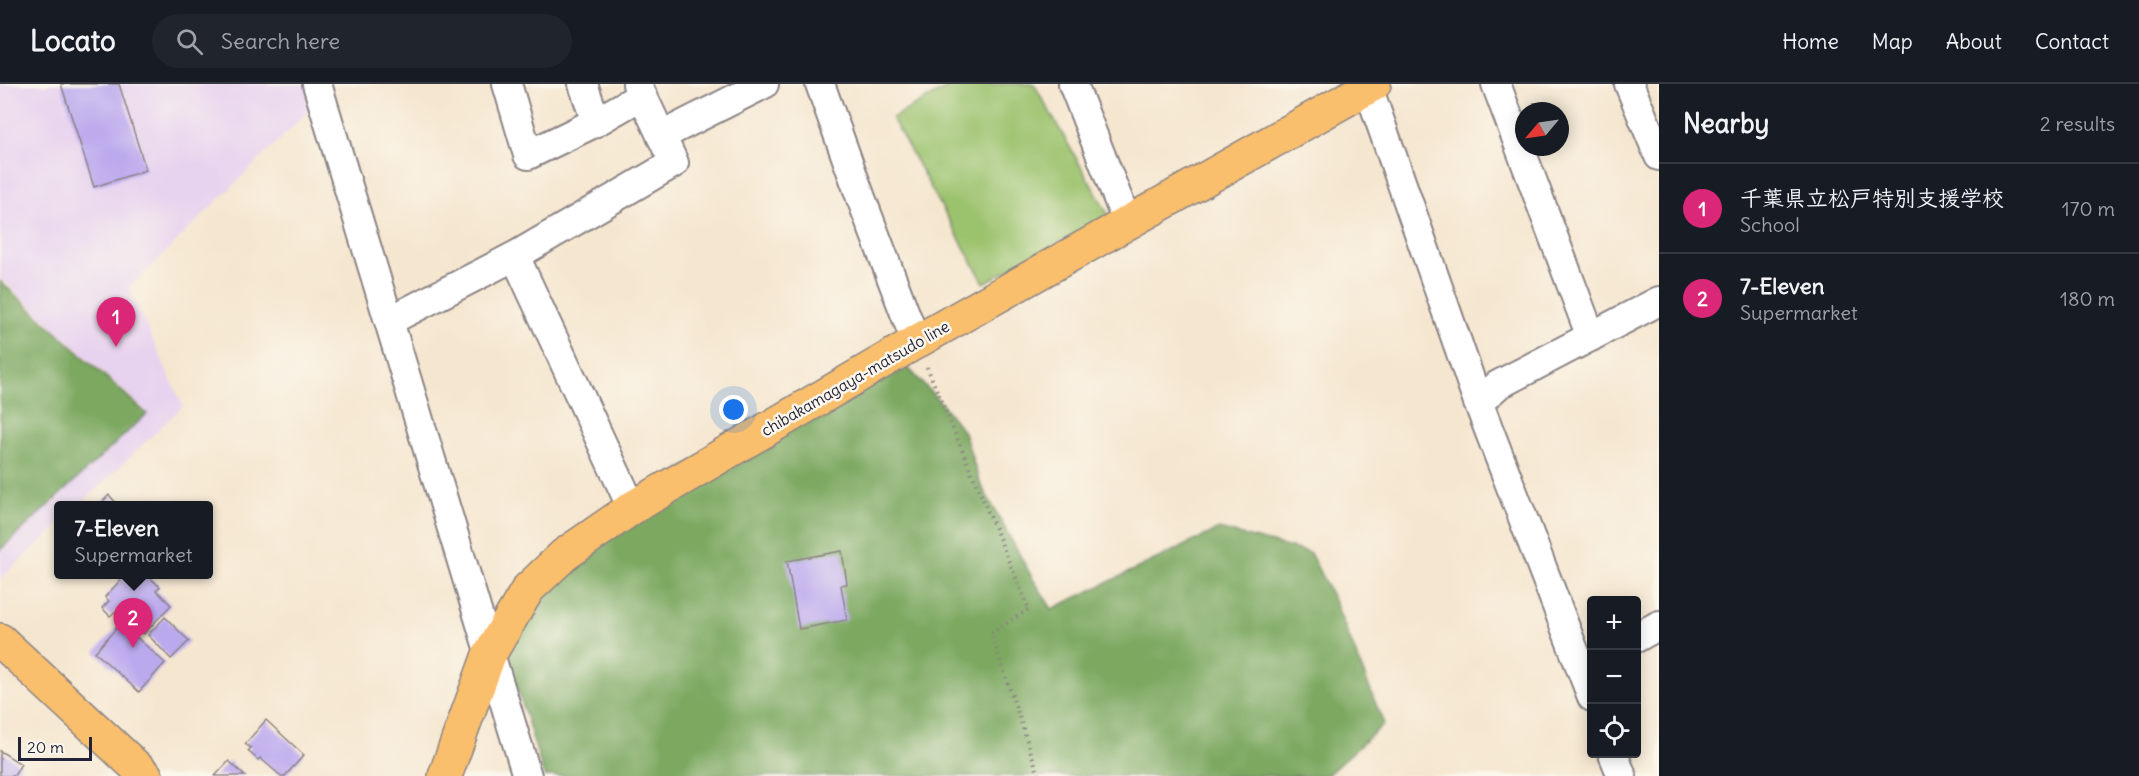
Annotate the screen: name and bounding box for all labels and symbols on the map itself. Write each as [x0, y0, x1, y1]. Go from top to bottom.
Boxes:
north arrow [1515, 102, 1569, 156]
pin: 1 [96, 298, 136, 347]
street label: chibakamagaya-matsudo line [757, 316, 953, 440]
your location [719, 395, 748, 424]
pin: 2 [114, 598, 152, 648]
scale bar [18, 734, 92, 762]

